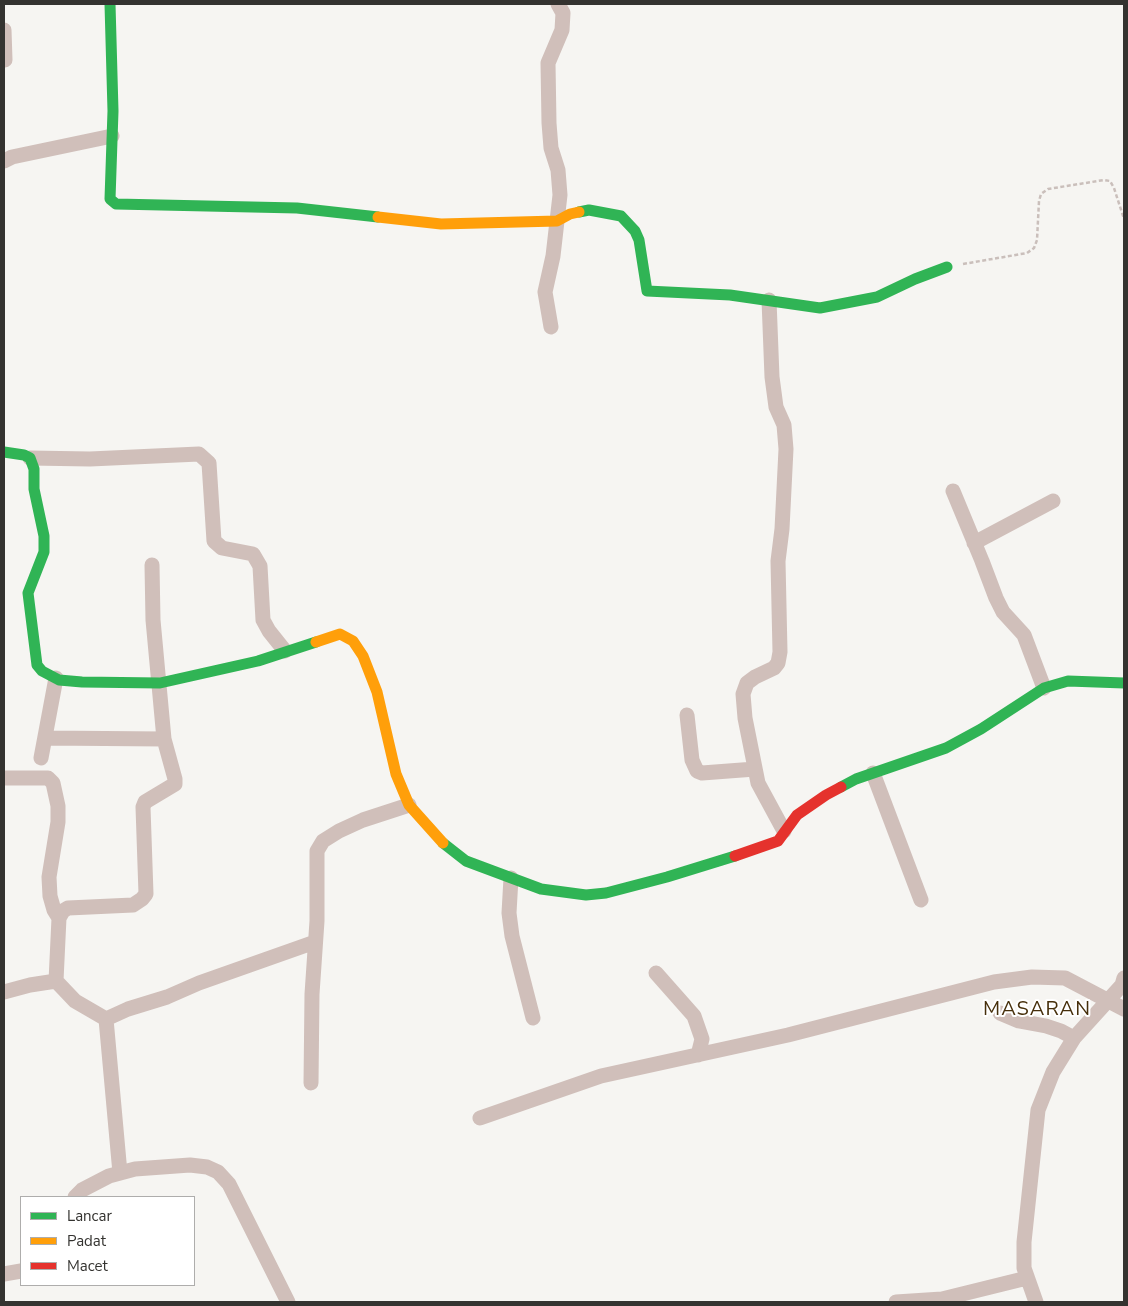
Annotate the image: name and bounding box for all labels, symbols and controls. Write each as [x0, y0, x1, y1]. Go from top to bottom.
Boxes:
district label: MASARAN [982, 998, 1092, 1022]
legend [20, 1196, 195, 1286]
text: Lancar [67, 1206, 112, 1226]
text: Padat [67, 1231, 106, 1251]
text: Macet [67, 1256, 108, 1276]

